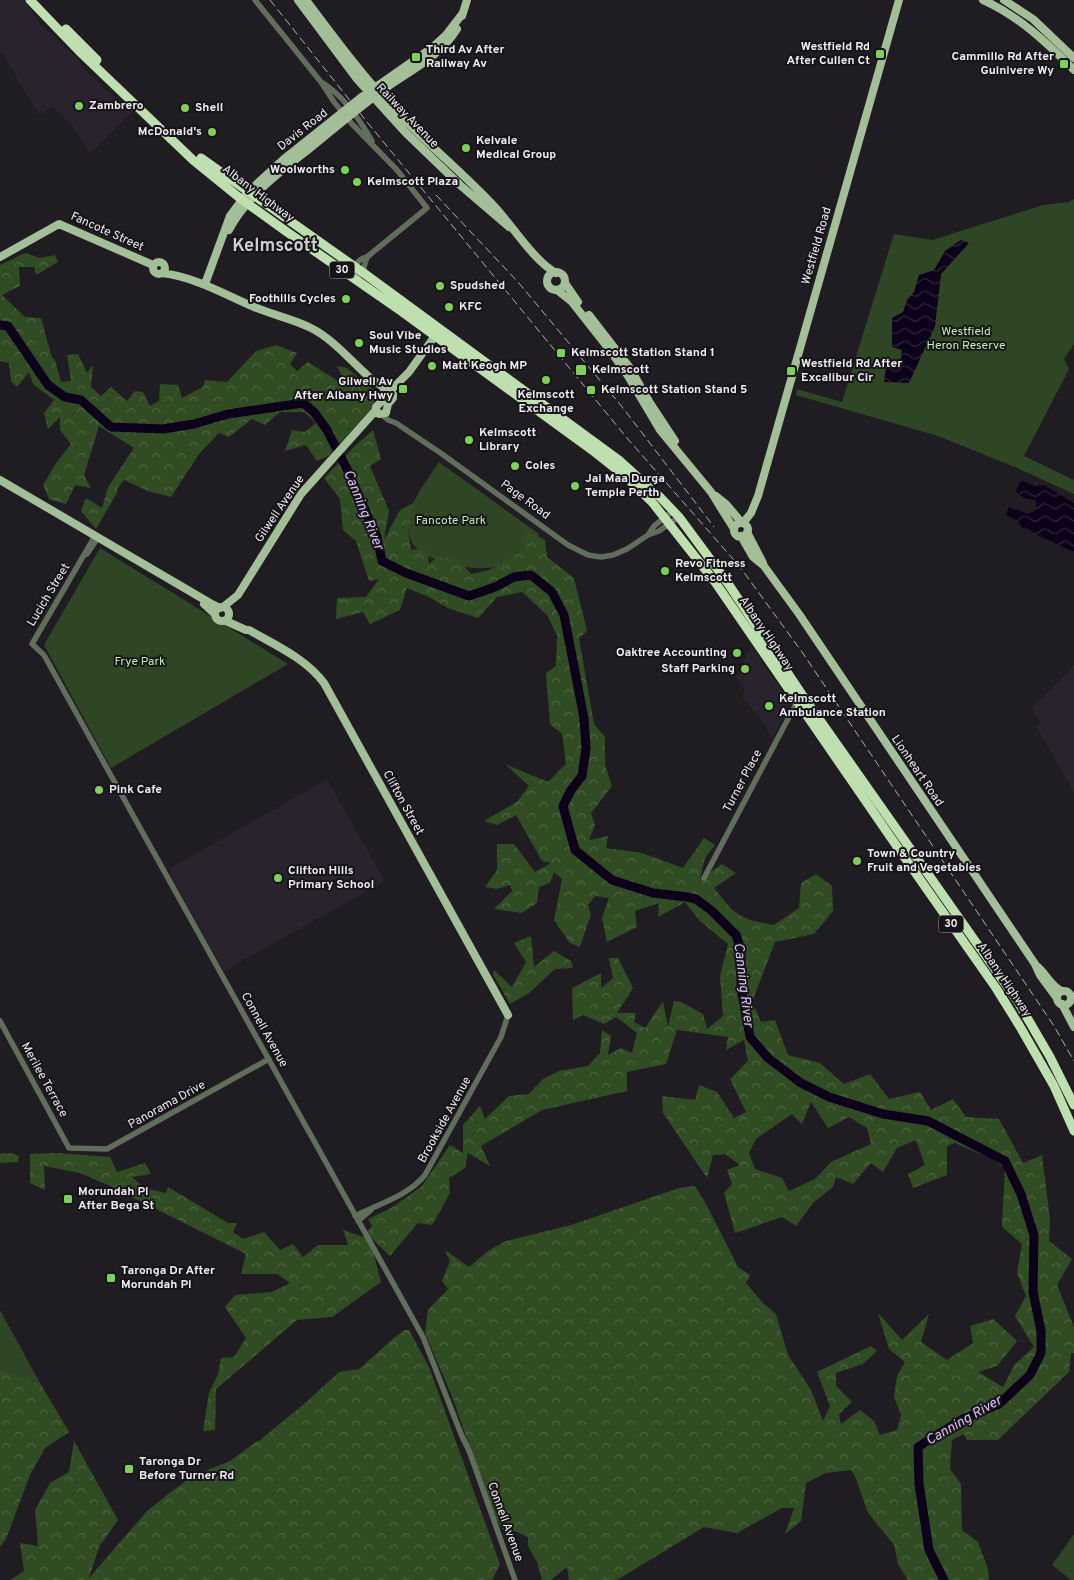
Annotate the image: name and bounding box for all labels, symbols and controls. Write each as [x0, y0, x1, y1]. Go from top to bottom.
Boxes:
place label: Westfield Rd After Cullen Ct [787, 39, 870, 69]
place label: Third Av After Railway Av [426, 42, 504, 72]
marker: Westfield Rd After Cullen Ct [874, 48, 886, 60]
place label: Cammillo Rd After Guinivere Wy [951, 49, 1054, 79]
marker: Third Av After Railway Av [410, 51, 422, 63]
marker: Cammillo Rd After Guinivere Wy [1058, 58, 1070, 70]
street label: Railway Avenue [372, 80, 442, 152]
place label: Zambrero [89, 98, 144, 114]
marker: Zambrero [73, 100, 85, 112]
place label: Shell [195, 100, 223, 116]
marker: Shell [179, 102, 191, 114]
street label: Davis Road [275, 105, 331, 155]
place label: McDonald's [138, 124, 202, 140]
marker: McDonald's [206, 126, 218, 138]
place label: Kelvale Medical Group [476, 133, 556, 163]
marker: Kelvale Medical Group [460, 142, 472, 154]
street label: Albany Highway [219, 162, 297, 226]
place label: Woolworths [270, 162, 335, 178]
marker: Woolworths [339, 164, 351, 176]
place label: Kelmscott Plaza [367, 174, 458, 190]
marker: Kelmscott Plaza [351, 176, 363, 188]
street label: Westfield Road [798, 205, 836, 287]
street label: Fancote Street [68, 209, 146, 255]
district label: Kelmscott [232, 235, 318, 258]
road number: 30 [330, 262, 354, 278]
place label: Spudshed [450, 278, 505, 294]
marker: Spudshed [434, 280, 446, 292]
place label: Foothills Cycles [249, 291, 336, 307]
marker: Foothills Cycles [340, 293, 352, 305]
place label: KFC [459, 299, 482, 315]
marker: KFC [443, 301, 455, 313]
park label: Westfield Heron Reserve [927, 324, 1006, 354]
place label: Soul Vibe Music Studios [369, 328, 447, 358]
marker: Soul Vibe Music Studios [353, 337, 365, 349]
place label: Kelmscott Station Stand 1 [571, 345, 715, 361]
marker: Kelmscott Station Stand 1 [555, 347, 567, 359]
place label: Westfield Rd After Excalibur Cir [801, 356, 902, 386]
place label: Matt Keogh MP [442, 358, 527, 374]
marker: Matt Keogh MP [426, 360, 438, 372]
place label: Kelmscott [592, 362, 649, 378]
marker: Kelmscott [574, 363, 588, 377]
marker: Westfield Rd After Excalibur Cir [785, 365, 797, 377]
place label: Gilwell Av After Albany Hwy [294, 374, 393, 404]
marker: Kelmscott Exchange [540, 374, 552, 386]
place label: Kelmscott Station Stand 5 [601, 382, 747, 398]
marker: Gilwell Av After Albany Hwy [397, 383, 409, 395]
marker: Kelmscott Station Stand 5 [585, 384, 597, 396]
place label: Kelmscott Exchange [517, 387, 575, 417]
place label: Kelmscott Library [479, 425, 536, 455]
marker: Kelmscott Library [463, 434, 475, 446]
place label: Coles [525, 458, 555, 474]
marker: Coles [509, 460, 521, 472]
water label: Canning River [339, 467, 387, 554]
place label: Jai Maa Durga Temple Perth [585, 471, 665, 501]
street label: Gilwell Avenue [252, 472, 308, 546]
street label: Page Road [497, 477, 553, 523]
marker: Jai Maa Durga Temple Perth [569, 480, 581, 492]
park label: Fancote Park [416, 513, 486, 529]
place label: Revo Fitness Kelmscott [675, 556, 746, 586]
street label: Lucich Street [24, 560, 74, 630]
marker: Revo Fitness Kelmscott [659, 565, 671, 577]
street label: Albany Highway [735, 594, 797, 674]
place label: Oaktree Accounting [616, 645, 727, 661]
marker: Oaktree Accounting [731, 647, 743, 659]
park label: Frye Park [115, 654, 165, 670]
place label: Staff Parking [661, 661, 735, 677]
marker: Staff Parking [739, 663, 751, 675]
place label: Kelmscott Ambulance Station [779, 691, 886, 721]
marker: Kelmscott Ambulance Station [763, 700, 775, 712]
street label: Lionheart Road [887, 732, 947, 810]
street label: Turner Place [720, 747, 766, 815]
street label: Clifton Street [379, 768, 427, 838]
place label: Pink Cafe [109, 782, 162, 798]
marker: Pink Cafe [93, 784, 105, 796]
place label: Town & Country Fruit and Vegetables [867, 846, 981, 876]
marker: Town & Country Fruit and Vegetables [851, 855, 863, 867]
place label: Clifton Hills Primary School [288, 863, 374, 893]
marker: Clifton Hills Primary School [272, 872, 284, 884]
road number: 30 [938, 916, 964, 932]
street label: Albany Highway [973, 940, 1035, 1020]
water label: Canning River [729, 942, 757, 1030]
street label: Connell Avenue [237, 990, 291, 1070]
street label: Merilee Terrace [17, 1040, 71, 1120]
street label: Brookside Avenue [415, 1074, 475, 1166]
street label: Panorama Drive [125, 1077, 209, 1133]
place label: Morundah Pl After Bega St [78, 1184, 155, 1214]
marker: Morundah Pl After Bega St [62, 1193, 74, 1205]
place label: Taronga Dr After Morundah Pl [121, 1263, 215, 1293]
marker: Taronga Dr After Morundah Pl [105, 1272, 117, 1284]
water label: Canning River [923, 1392, 1006, 1450]
place label: Taronga Dr Before Turner Rd [139, 1454, 234, 1484]
marker: Taronga Dr Before Turner Rd [123, 1463, 135, 1475]
street label: Connell Avenue [483, 1480, 527, 1564]

